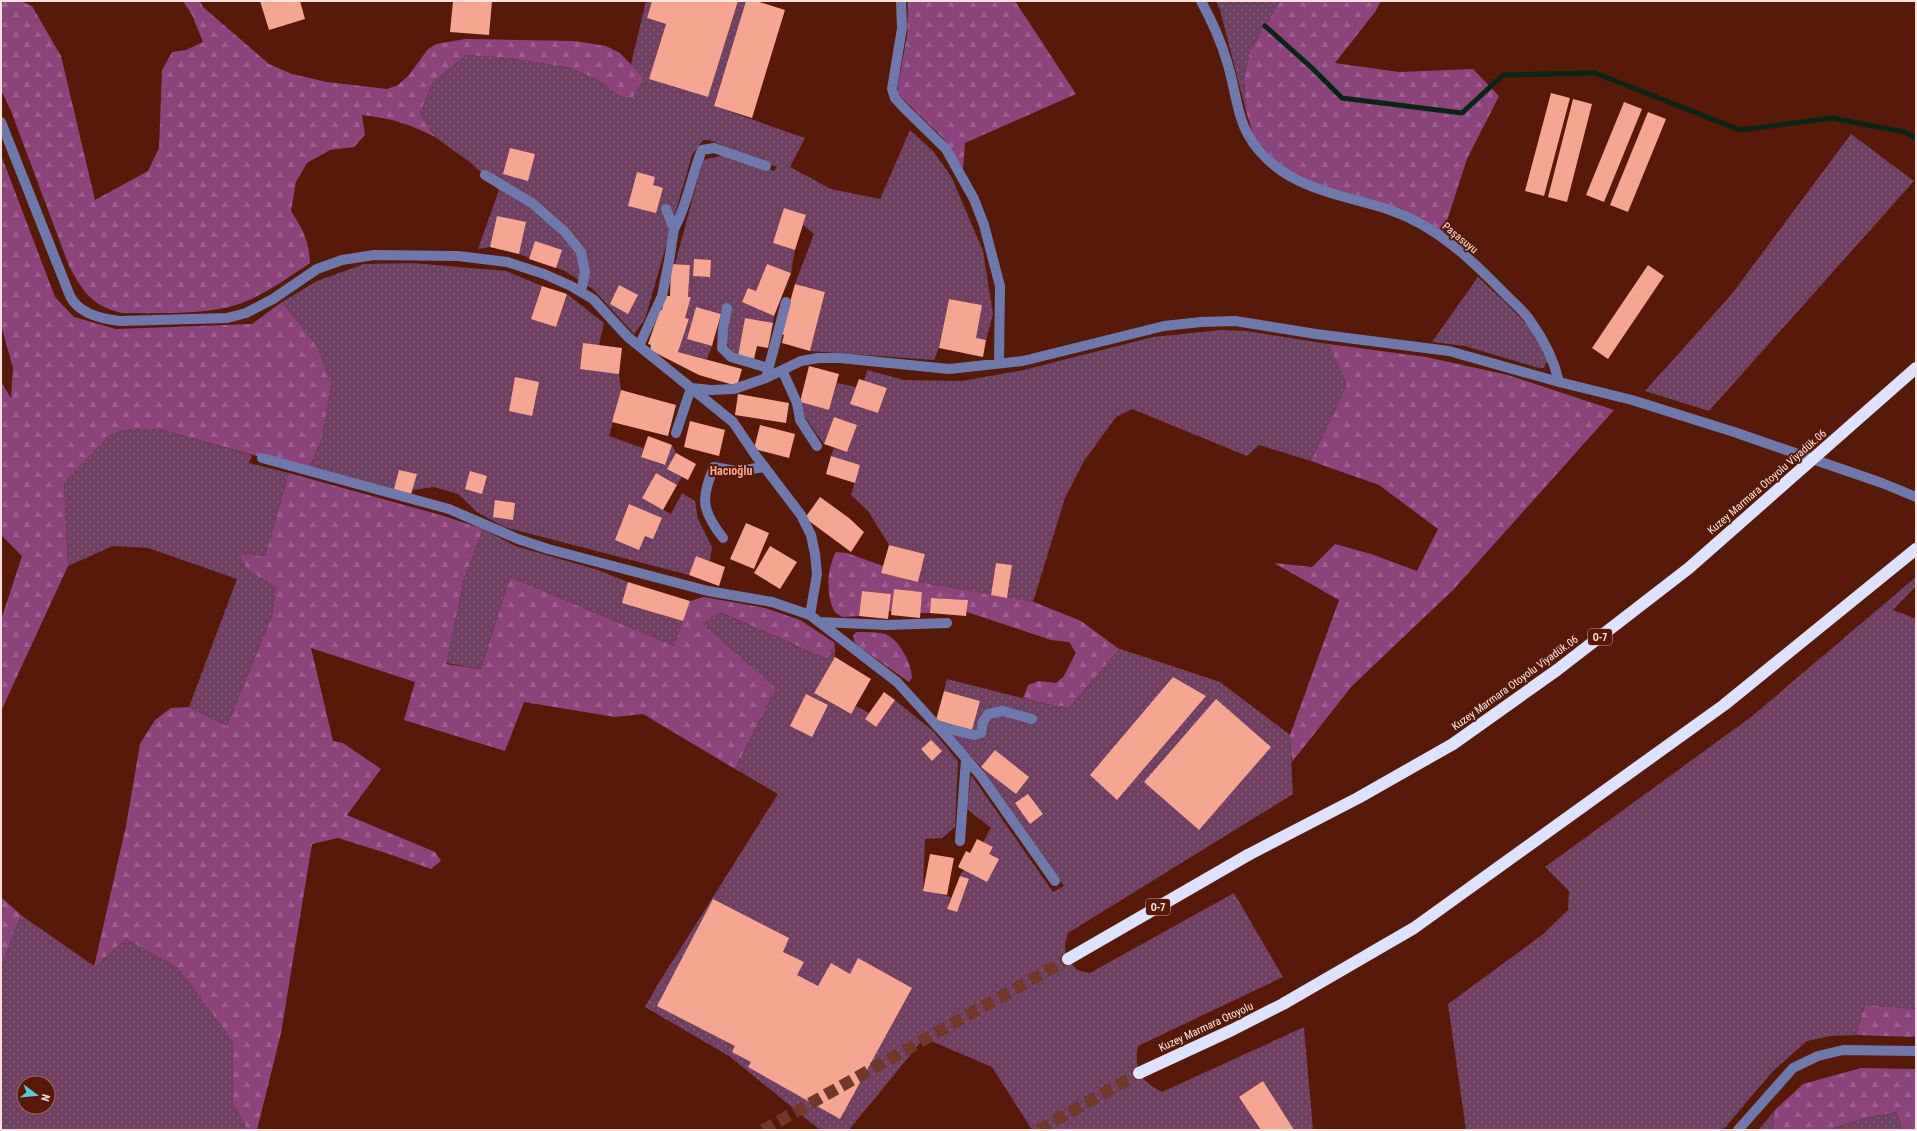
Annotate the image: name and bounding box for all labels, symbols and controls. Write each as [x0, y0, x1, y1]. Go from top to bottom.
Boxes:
street label: Paşasuyu [1440, 220, 1480, 256]
street label: Kuzey Marmara Otoyolu Viyadük.06 [1705, 427, 1829, 537]
district label: Hacıoğlu [710, 464, 752, 478]
road number: O-7 [1588, 629, 1612, 645]
street label: Kuzey Marmara Otoyolu Viyadük.06 [1449, 633, 1581, 733]
road number: O-7 [1146, 899, 1170, 915]
street label: Kuzey Marmara Otoyolu [1157, 999, 1255, 1055]
north arrow [16, 1075, 56, 1115]
text: N [38, 1093, 52, 1103]

